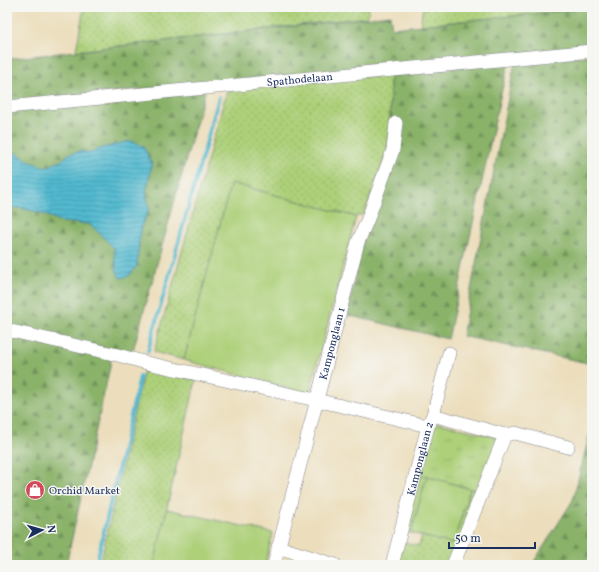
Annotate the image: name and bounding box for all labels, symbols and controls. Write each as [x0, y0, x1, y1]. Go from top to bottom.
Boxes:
street label: Spathodelaan [266, 70, 334, 91]
street label: Kamponglaan 1 [316, 306, 350, 382]
street label: Kamponglaan 2 [404, 419, 438, 498]
shop icon: Orchid Market [24, 479, 46, 501]
place label: Orchid Market [49, 484, 120, 499]
north arrow [22, 510, 62, 550]
text: N [43, 524, 58, 534]
scale bar [449, 524, 535, 550]
text: 50 m [455, 531, 481, 547]

